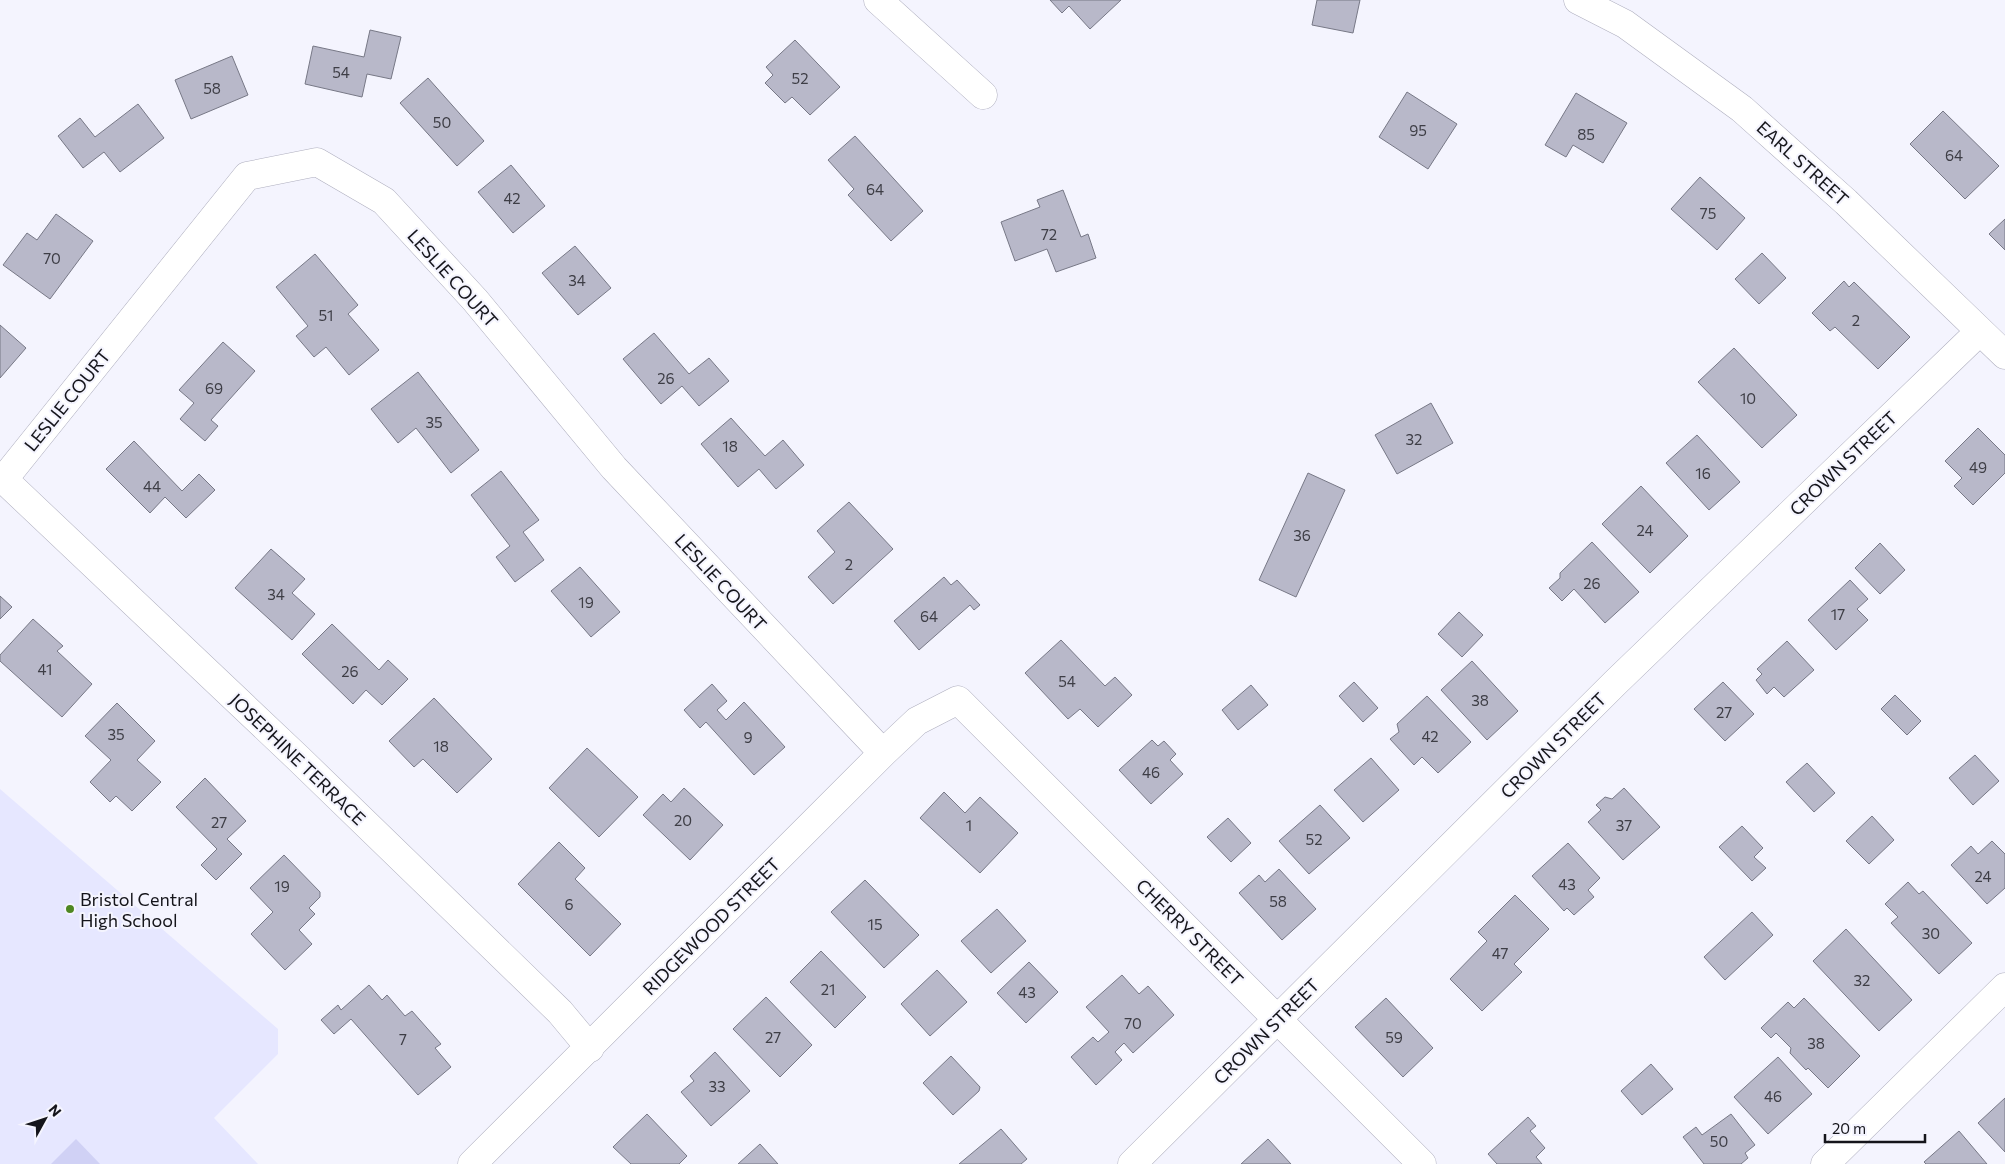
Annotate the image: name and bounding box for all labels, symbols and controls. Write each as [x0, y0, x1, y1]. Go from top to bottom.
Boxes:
house number: 54 [332, 63, 350, 81]
house number: 52 [792, 69, 808, 87]
house number: 58 [203, 79, 221, 97]
house number: 50 [433, 113, 451, 131]
street label: EARL STREET [1753, 116, 1853, 210]
house number: 95 [1409, 121, 1427, 139]
house number: 85 [1577, 125, 1595, 143]
house number: 64 [1945, 146, 1963, 164]
house number: 64 [866, 180, 884, 198]
house number: 42 [503, 189, 521, 207]
house number: 75 [1700, 204, 1716, 222]
street label: LESLIE COURT [403, 224, 503, 332]
house number: 72 [1041, 225, 1057, 243]
house number: 70 [43, 249, 61, 267]
house number: 34 [568, 271, 586, 289]
house number: 51 [318, 306, 334, 324]
house number: 2 [1852, 311, 1860, 329]
street label: LESLIE COURT [19, 345, 115, 455]
house number: 26 [657, 369, 675, 387]
house number: 69 [205, 379, 223, 397]
house number: 10 [1740, 389, 1756, 407]
street label: CROWN STREET [1785, 406, 1901, 520]
house number: 35 [425, 413, 443, 431]
house number: 32 [1406, 430, 1422, 448]
house number: 18 [722, 437, 738, 455]
house number: 49 [1969, 458, 1987, 476]
house number: 16 [1695, 464, 1711, 482]
house number: 44 [143, 477, 161, 495]
house number: 24 [1636, 521, 1654, 539]
house number: 36 [1293, 526, 1311, 544]
street label: LESLIE COURT [671, 529, 771, 635]
house number: 2 [845, 555, 853, 573]
house number: 26 [1583, 574, 1601, 592]
house number: 34 [267, 585, 285, 603]
house number: 19 [578, 593, 594, 611]
house number: 17 [1831, 605, 1845, 623]
house number: 64 [920, 607, 938, 625]
house number: 41 [38, 660, 52, 678]
house number: 26 [341, 662, 359, 680]
house number: 54 [1058, 672, 1076, 690]
street label: CROWN STREET [1495, 687, 1611, 803]
street label: JOSEPHINE TERRACE [226, 689, 370, 829]
house number: 38 [1471, 691, 1489, 709]
house number: 27 [1716, 703, 1732, 721]
house number: 35 [107, 725, 125, 743]
house number: 42 [1421, 727, 1439, 745]
house number: 9 [743, 728, 753, 746]
house number: 18 [433, 737, 449, 755]
house number: 46 [1142, 763, 1160, 781]
house number: 20 [674, 811, 692, 829]
house number: 27 [211, 813, 227, 831]
house number: 1 [966, 816, 972, 834]
house number: 37 [1616, 816, 1632, 834]
house number: 52 [1306, 830, 1322, 848]
street label: RIDGEWOOD STREET [638, 853, 784, 999]
house number: 24 [1974, 867, 1992, 885]
street label: CHERRY STREET [1132, 874, 1248, 990]
house number: 43 [1558, 875, 1576, 893]
house number: 19 [274, 877, 290, 895]
place label: Bristol Central High School [80, 888, 198, 931]
house number: 58 [1269, 892, 1287, 910]
house number: 6 [564, 895, 574, 913]
marker: Bristol Central High School [64, 903, 76, 915]
house number: 15 [867, 915, 883, 933]
house number: 30 [1922, 924, 1940, 942]
house number: 47 [1492, 944, 1508, 962]
house number: 32 [1854, 971, 1870, 989]
street label: CROWN STREET [1208, 973, 1324, 1089]
house number: 21 [821, 980, 835, 998]
house number: 43 [1018, 983, 1036, 1001]
house number: 70 [1124, 1014, 1142, 1032]
house number: 27 [765, 1028, 781, 1046]
house number: 59 [1385, 1028, 1403, 1046]
house number: 7 [399, 1030, 407, 1048]
house number: 38 [1807, 1034, 1825, 1052]
house number: 33 [708, 1077, 726, 1095]
house number: 46 [1764, 1087, 1782, 1105]
north arrow [20, 1094, 70, 1144]
text: N [45, 1101, 65, 1120]
scale bar [1825, 1112, 1925, 1144]
text: 20 m [1832, 1119, 1866, 1137]
house number: 50 [1710, 1132, 1728, 1150]

